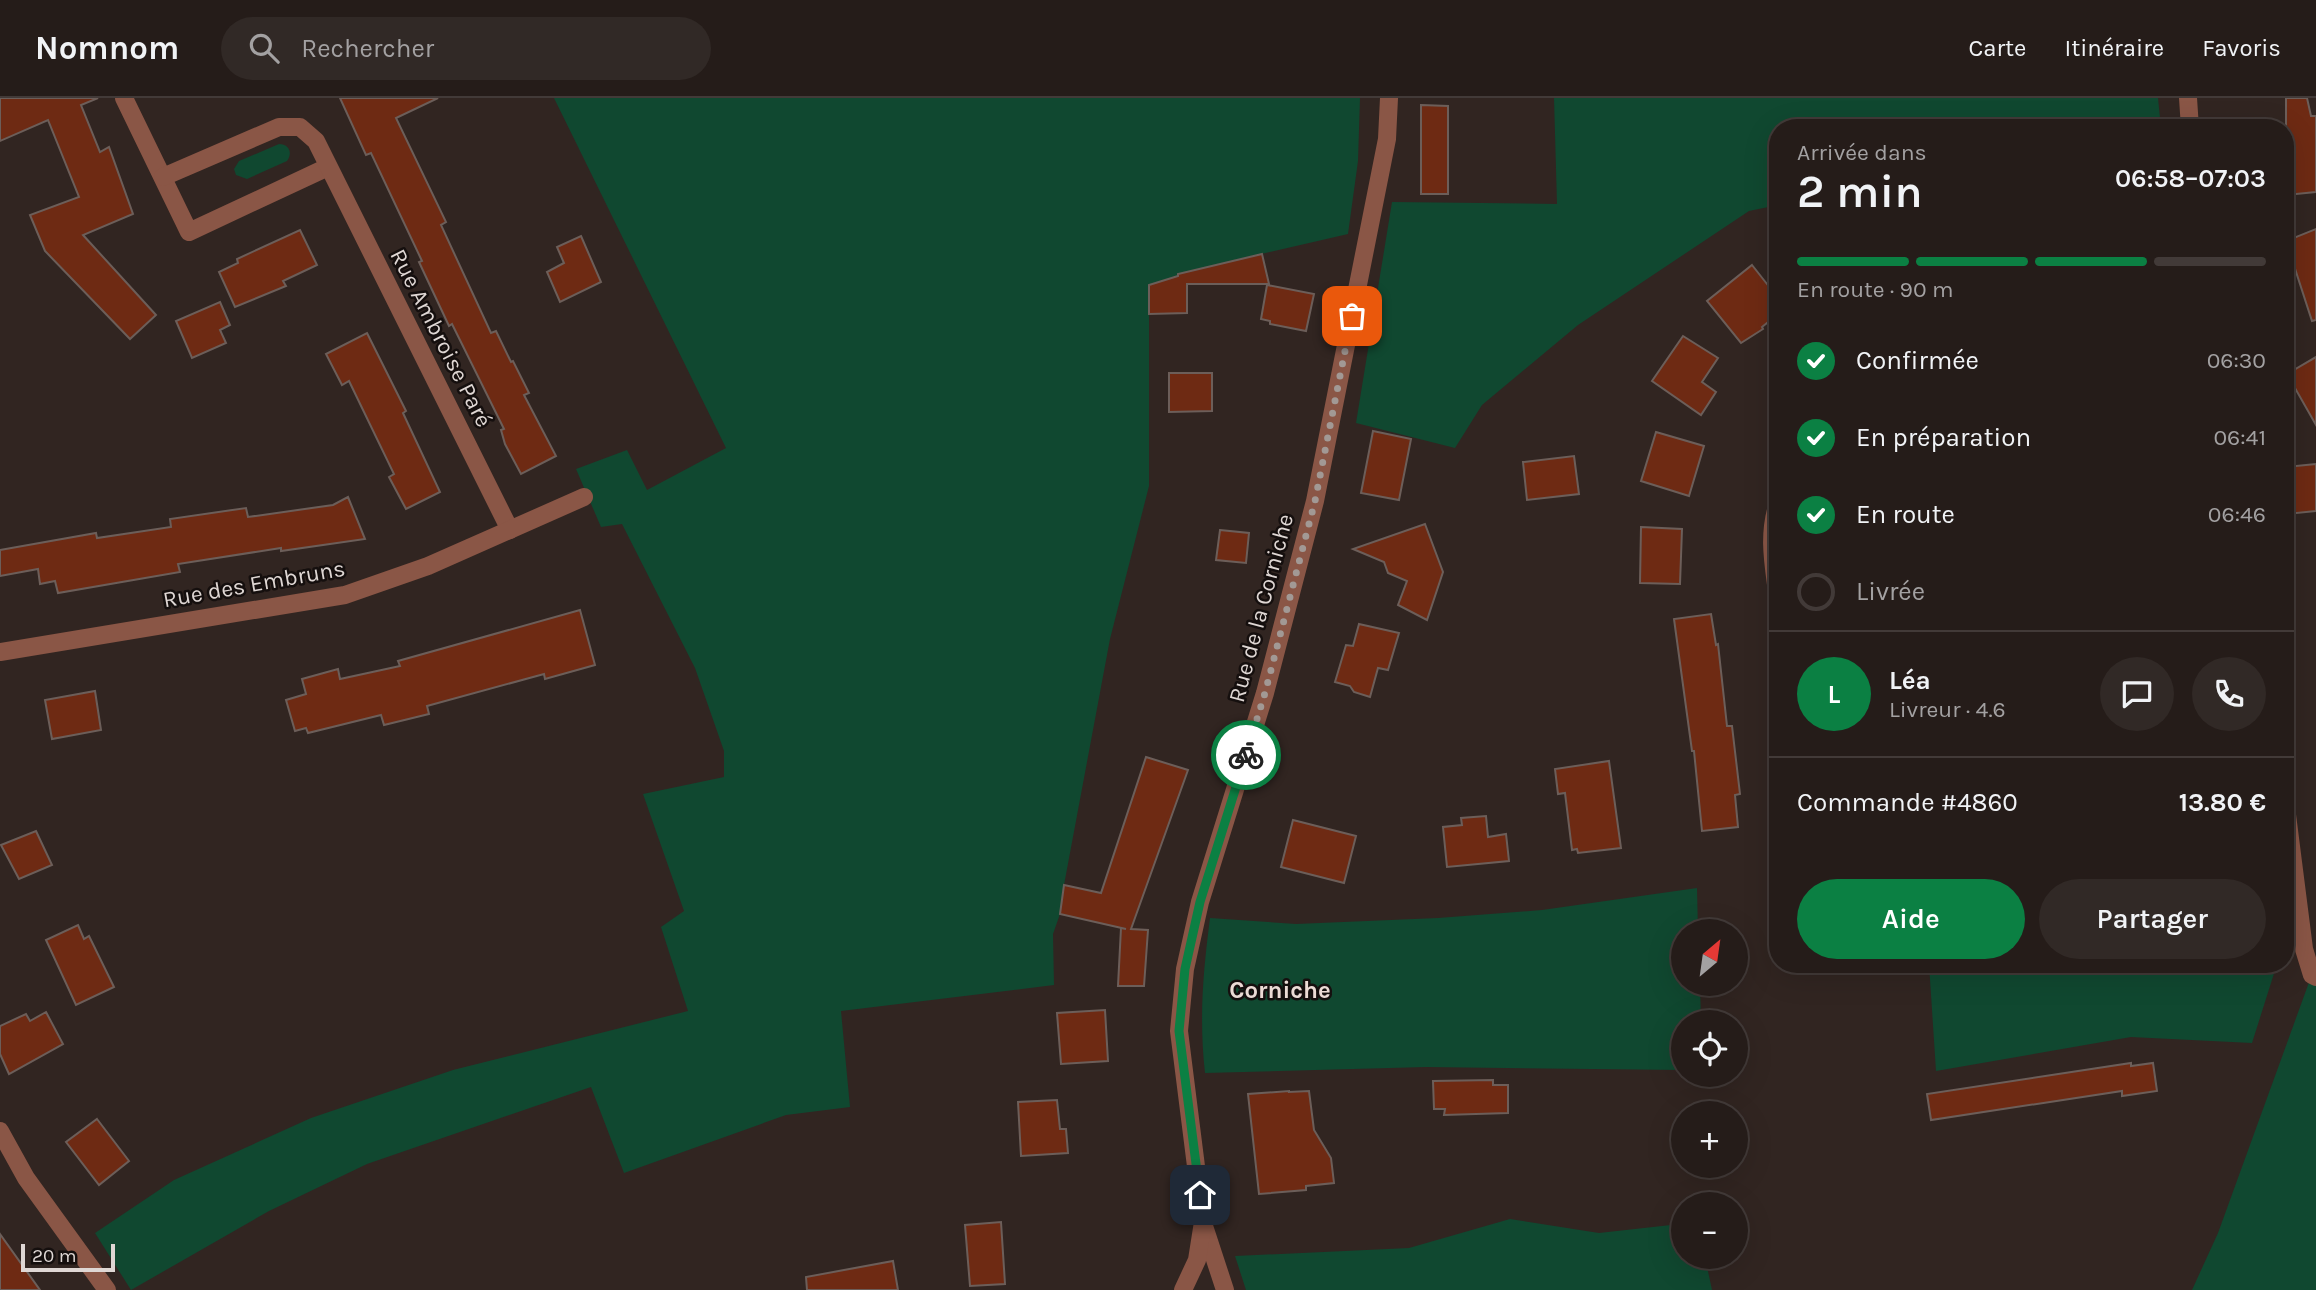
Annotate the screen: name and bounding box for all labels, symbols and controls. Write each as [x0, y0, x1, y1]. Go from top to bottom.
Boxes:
search box [221, 17, 711, 80]
text: Nomnom [35, 29, 179, 67]
icon: search [245, 29, 283, 67]
text: Rechercher [301, 33, 434, 64]
text: Carte [1968, 34, 2026, 62]
text: Itinéraire [2064, 34, 2164, 62]
text: Favoris [2202, 34, 2281, 62]
text: Arrivée dans [1797, 139, 1927, 166]
text: 06:58–07:03 [2115, 163, 2266, 194]
text: 2 min [1797, 165, 1923, 219]
street label: Rue Ambroise Paré [384, 244, 498, 432]
text: En route · 90 m [1797, 276, 1954, 303]
pin [1322, 286, 1382, 346]
icon: bag [1333, 297, 1371, 335]
icon: check [1797, 342, 1835, 380]
text: Confirmée [1856, 345, 1979, 376]
text: 06:30 [2207, 347, 2266, 374]
icon: check [1797, 419, 1835, 457]
text: En préparation [1856, 422, 2031, 453]
text: 06:41 [2213, 424, 2266, 451]
icon: check [1797, 496, 1835, 534]
text: En route [1856, 499, 1955, 530]
text: 06:46 [2208, 501, 2266, 528]
street label: Rue de la Corniche [1223, 511, 1299, 705]
street label: Rue des Embruns [161, 555, 347, 613]
text: Livrée [1856, 576, 1925, 607]
button: chat [2100, 657, 2174, 731]
button: phone [2192, 657, 2266, 731]
text: Léa [1889, 665, 1931, 696]
text: L [1828, 679, 1840, 710]
text: Livreur · 4.6 [1889, 696, 2006, 723]
courier [1211, 720, 1281, 790]
icon: bike [1227, 736, 1265, 774]
text: Commande #4860 [1797, 787, 2018, 818]
text: 13.80 € [2179, 787, 2266, 818]
button: Aide [1797, 879, 2025, 959]
button: Partager [2039, 879, 2266, 959]
north arrow [1671, 919, 1748, 996]
map controls [1671, 919, 1748, 1269]
district label: Corniche [1229, 976, 1331, 1004]
button: locate [1671, 1010, 1748, 1087]
button: + [1671, 1101, 1748, 1178]
pin [1170, 1165, 1230, 1225]
icon: home [1181, 1176, 1219, 1214]
button: − [1671, 1192, 1748, 1269]
scale bar [21, 1241, 116, 1273]
text: 20 m [32, 1245, 77, 1267]

